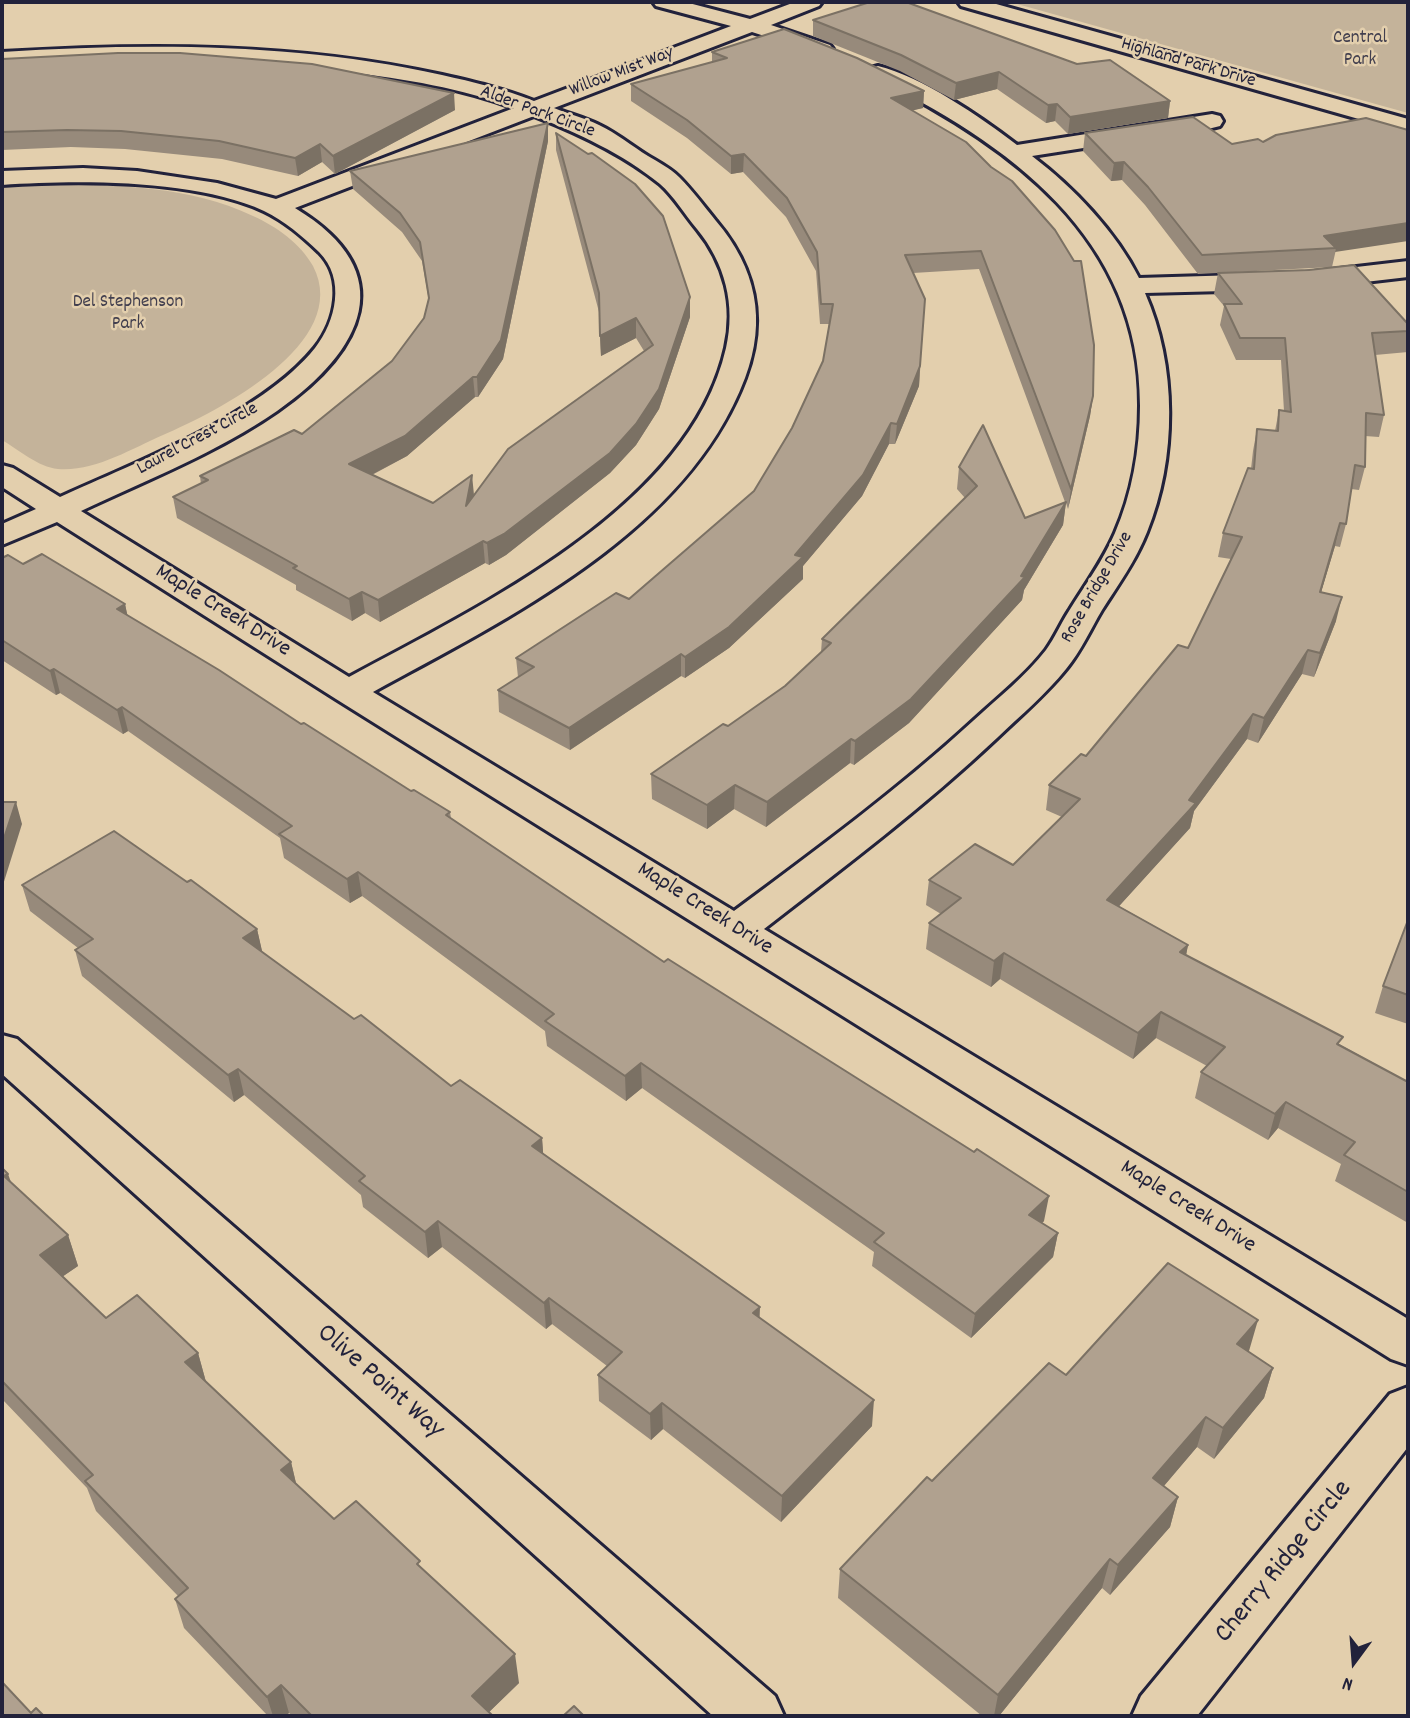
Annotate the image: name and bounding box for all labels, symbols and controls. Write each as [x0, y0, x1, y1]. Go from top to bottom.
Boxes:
park label: Central Park [1333, 28, 1387, 72]
street label: Highland Park Drive [1118, 34, 1258, 94]
street label: Willow Mist Way [567, 43, 677, 103]
street label: Alder Park Circle [476, 82, 598, 144]
park label: Del Stephenson Park [73, 292, 183, 336]
street label: Laurel Crest Circle [134, 399, 262, 481]
street label: Rose Bridge Drive [1057, 528, 1139, 648]
street label: Maple Creek Drive [149, 559, 295, 665]
street label: Maple Creek Drive [631, 857, 777, 963]
street label: Maple Creek Drive [1114, 1155, 1260, 1261]
street label: Olive Point Way [308, 1318, 450, 1448]
street label: Cherry Ridge Circle [1209, 1475, 1361, 1651]
north arrow [1319, 1627, 1389, 1697]
text: N [1340, 1668, 1356, 1697]

